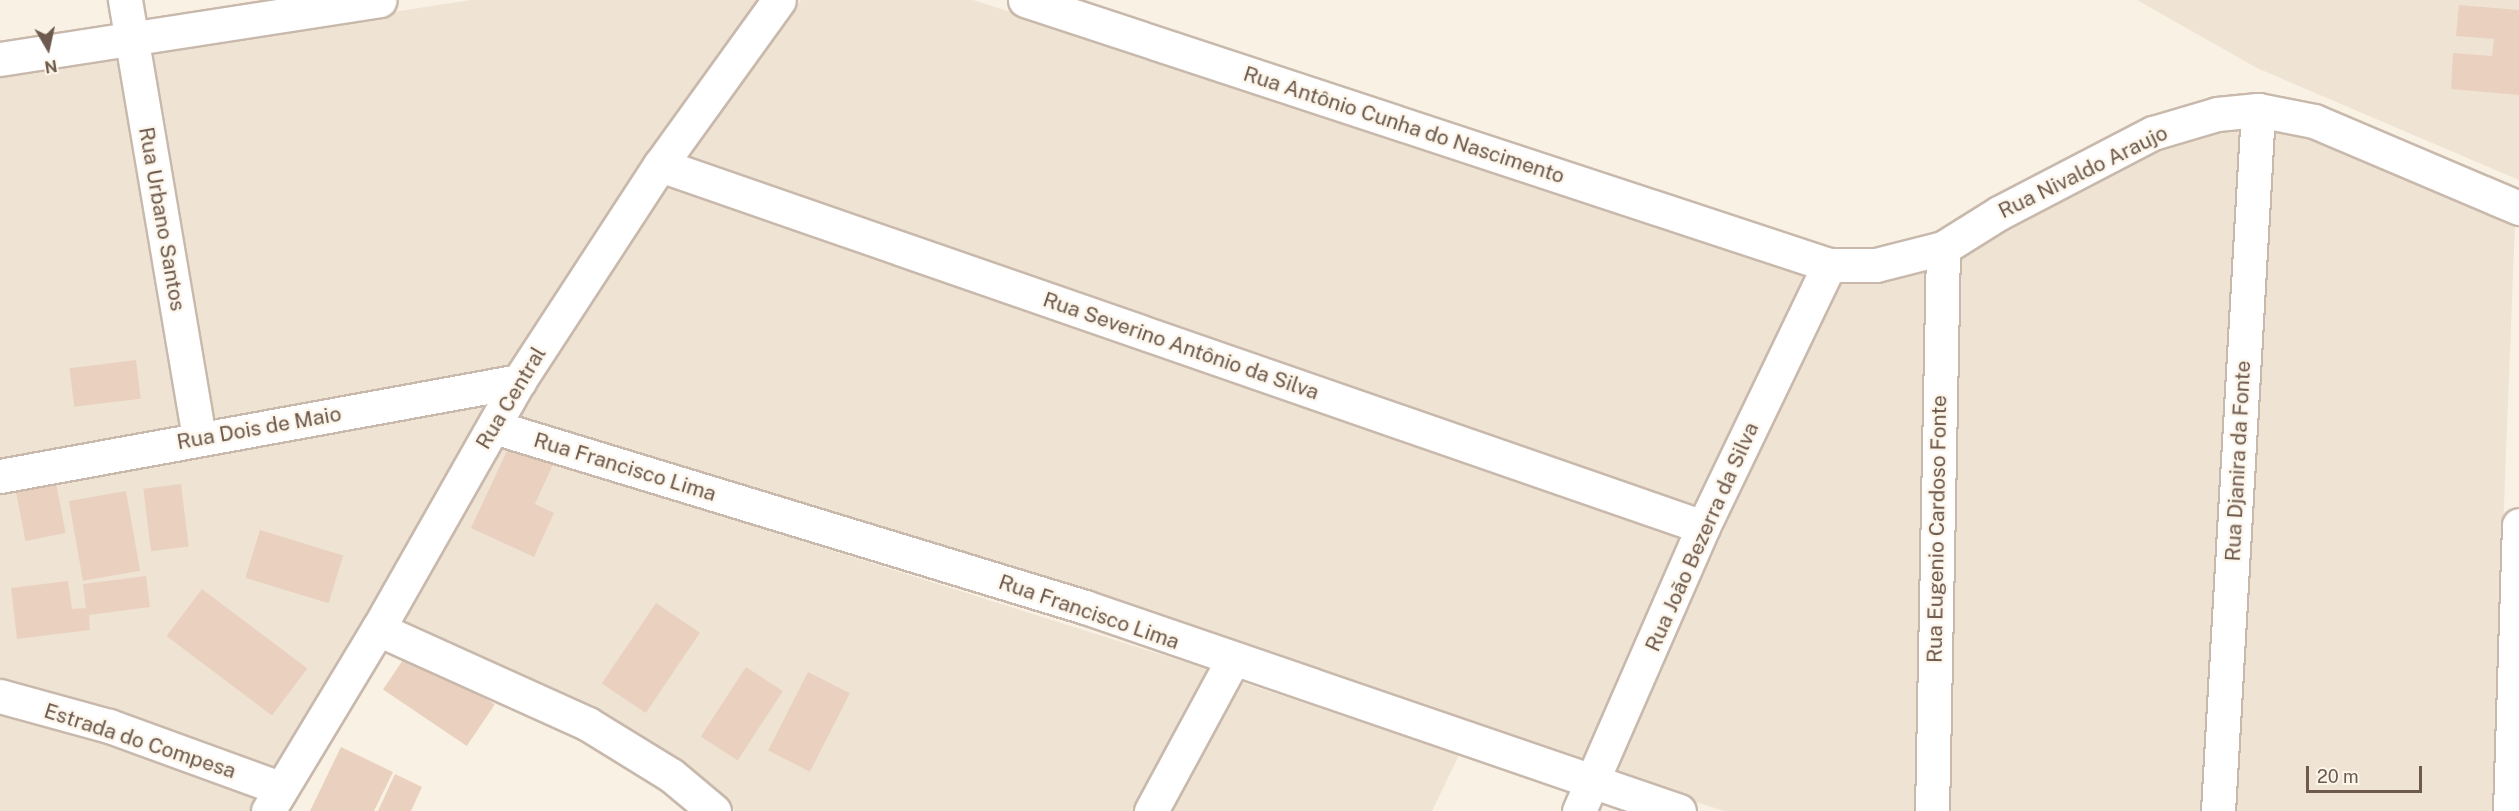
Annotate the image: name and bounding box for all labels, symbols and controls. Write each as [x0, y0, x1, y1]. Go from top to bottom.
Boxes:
north arrow [18, 18, 78, 78]
text: N [43, 56, 59, 77]
street label: Rua Antônio Cunha do Nascimento [1240, 61, 1568, 189]
street label: Rua Nivaldo Araujo [1994, 120, 2172, 224]
street label: Rua Urbano Santos [133, 125, 191, 313]
street label: Rua Severino Antônio da Silva [1039, 287, 1323, 405]
street label: Rua Central [471, 342, 551, 454]
street label: Rua Djanira da Fonte [2220, 360, 2256, 562]
street label: Rua Eugenio Cardoso Fonte [1922, 395, 1952, 663]
street label: Rua Dois de Maio [175, 401, 343, 455]
street label: Rua João Bezerra da Silva [1640, 418, 1764, 656]
street label: Rua Francisco Lima [531, 427, 719, 507]
street label: Rua Francisco Lima [995, 569, 1183, 655]
street label: Estrada do Compesa [41, 698, 239, 784]
scale bar [2309, 754, 2424, 792]
text: 20 m [2317, 766, 2359, 787]

